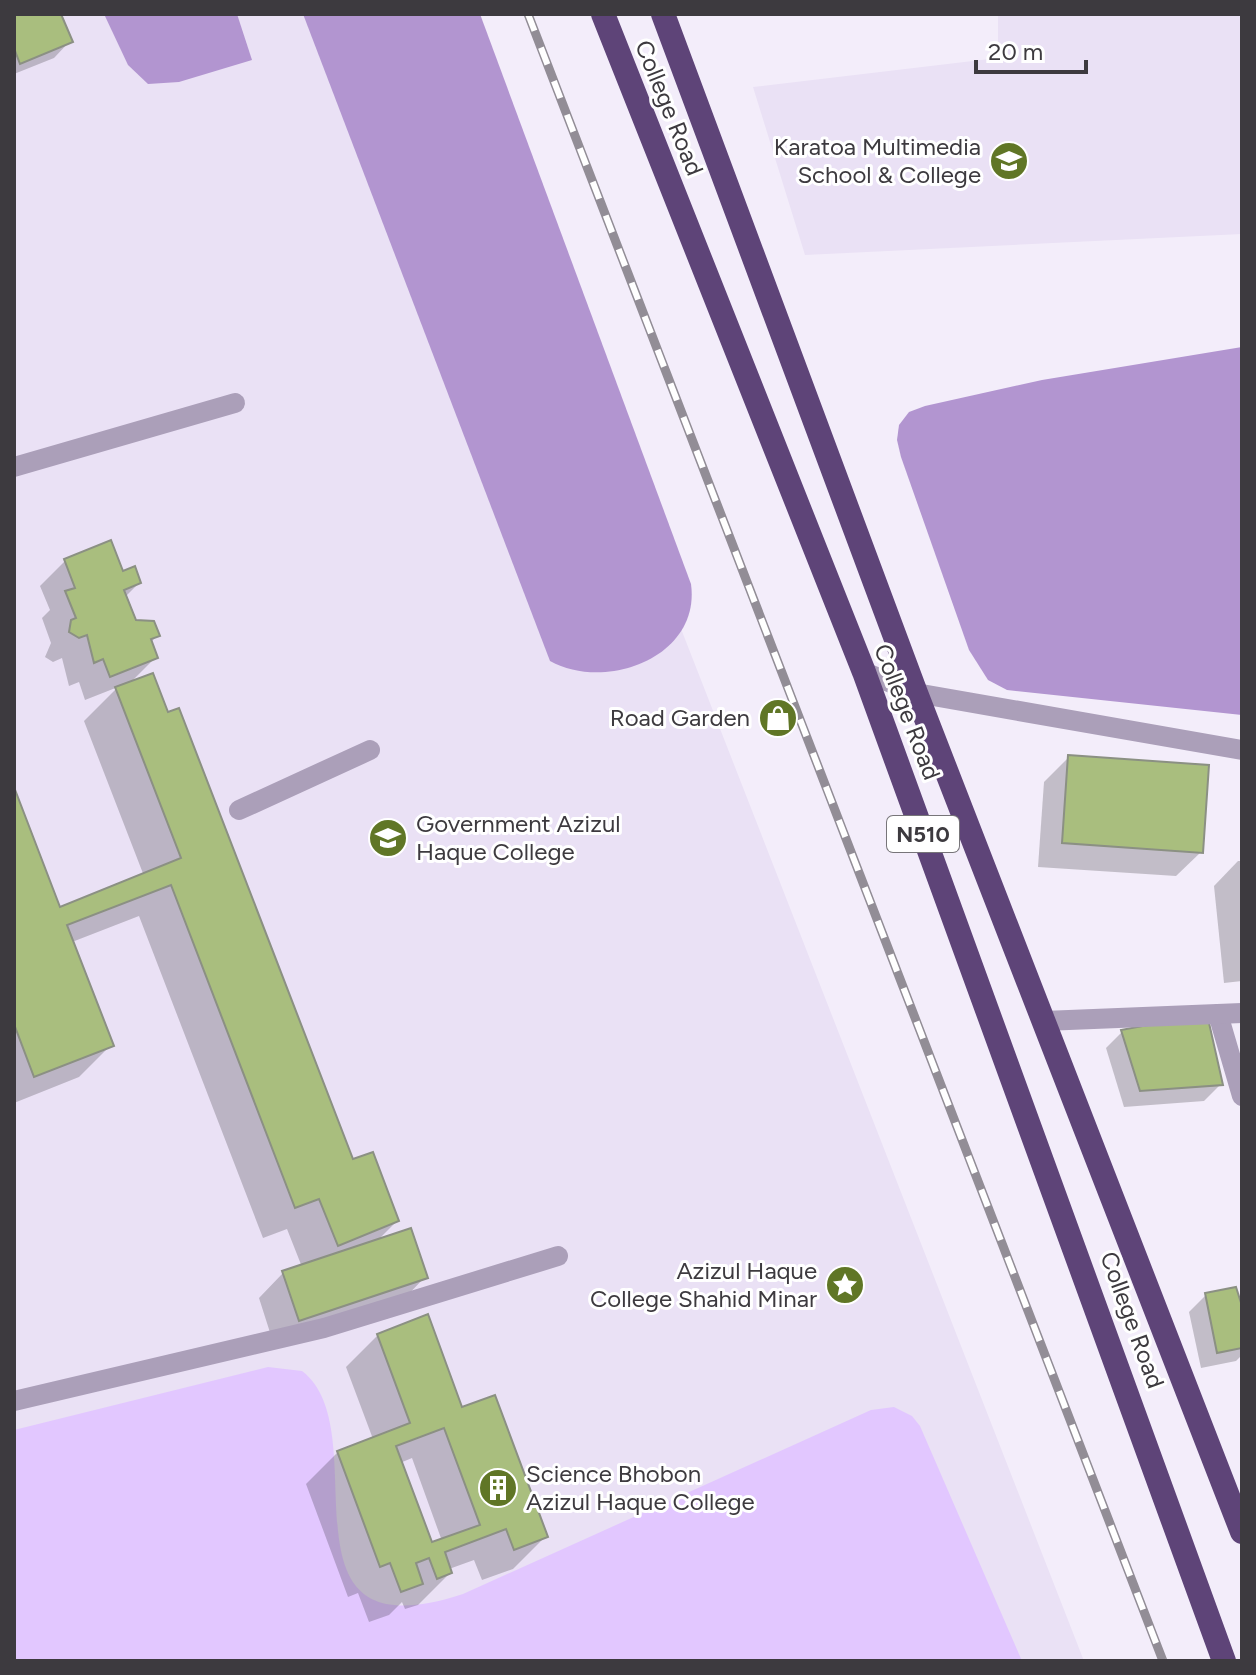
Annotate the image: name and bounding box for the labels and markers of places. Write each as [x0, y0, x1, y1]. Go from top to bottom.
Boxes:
place label: Karatoa Multimedia School & College [774, 132, 981, 189]
school or university icon: Karatoa Multimedia School & College [988, 140, 1030, 182]
shop icon: Road Garden [757, 697, 799, 739]
place label: Road Garden [610, 703, 750, 732]
place label: Government Azizul Haque College [416, 809, 621, 866]
school or university icon: Government Azizul Haque College [367, 817, 409, 859]
place label: Azizul Haque College Shahid Minar [590, 1256, 817, 1313]
place icon: Azizul Haque College Shahid Minar [824, 1264, 866, 1306]
place label: Science Bhobon Azizul Haque College [526, 1459, 755, 1516]
building icon: Science Bhobon Azizul Haque College [477, 1467, 519, 1509]

